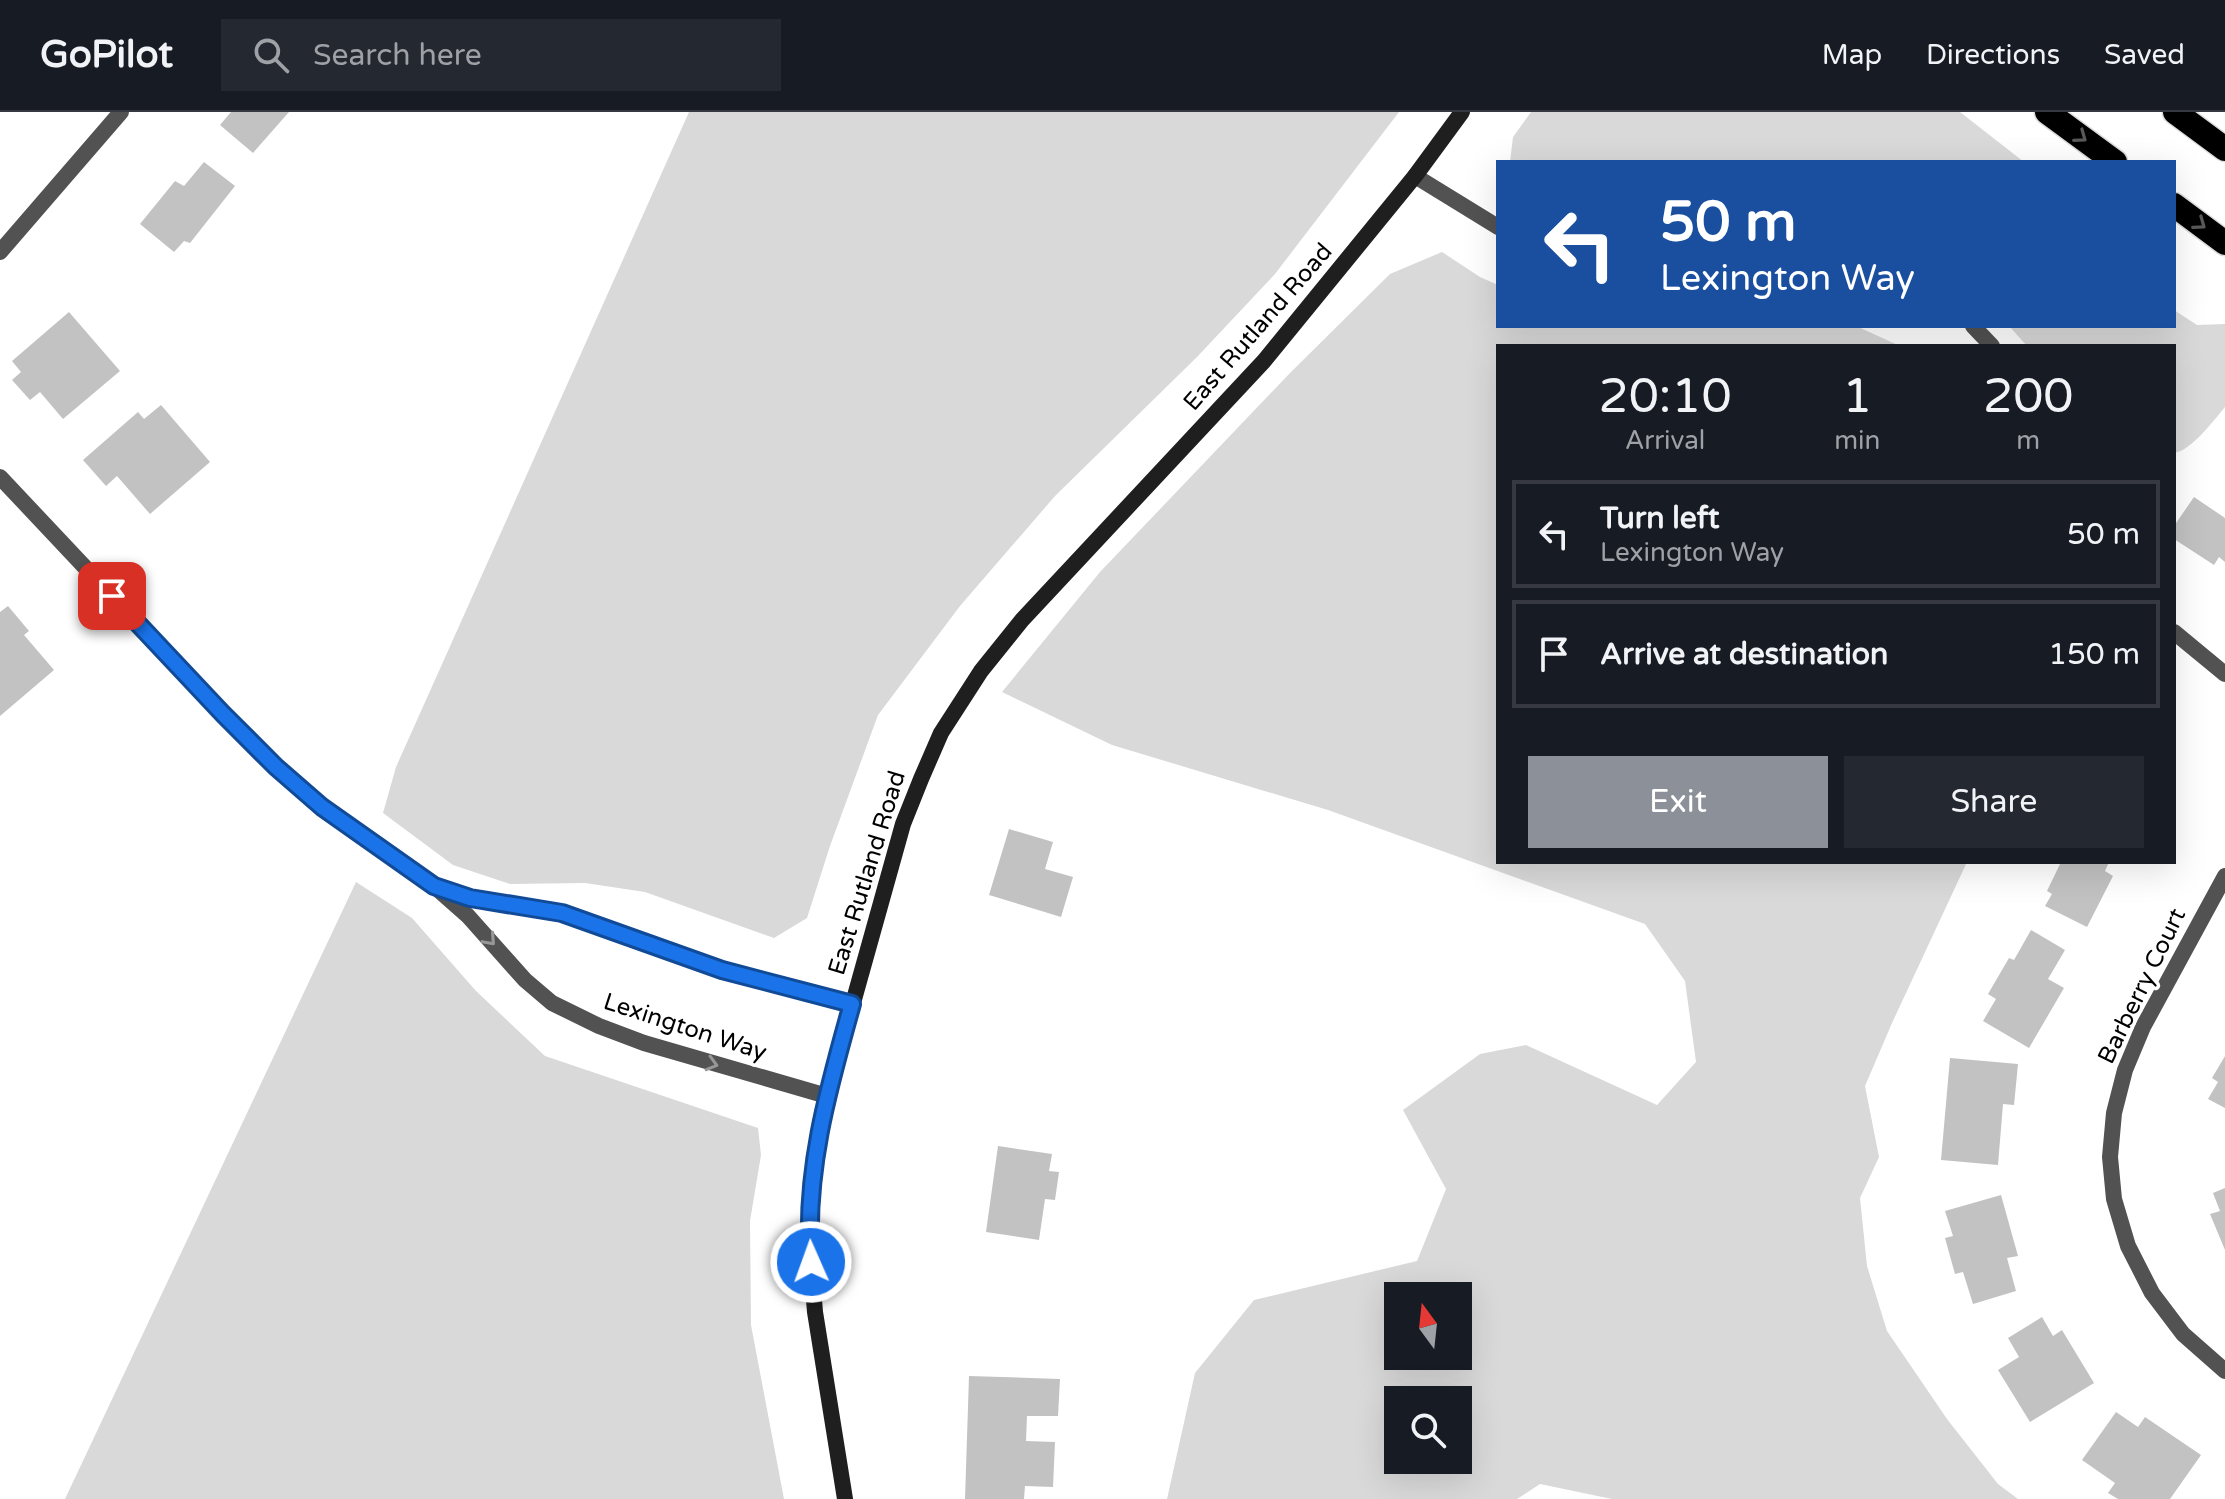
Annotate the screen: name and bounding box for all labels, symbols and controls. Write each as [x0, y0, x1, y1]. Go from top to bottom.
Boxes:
search box [221, 19, 781, 91]
text: GoPilot [40, 32, 173, 78]
icon: search [249, 33, 293, 77]
text: Search here [313, 37, 482, 74]
text: Map [1822, 38, 1882, 72]
text: Directions [1926, 38, 2060, 72]
text: Saved [2104, 38, 2185, 72]
one-way arrow [2072, 127, 2086, 142]
text: 50 m [1660, 189, 1796, 256]
icon: left [1528, 192, 1632, 296]
one-way arrow [2191, 214, 2205, 229]
street label: East Rutland Road [1177, 237, 1339, 417]
text: Lexington Way [1660, 257, 1915, 300]
text: 20:10 [1599, 368, 1732, 426]
text: 1 [1842, 368, 1872, 426]
text: 200 [1983, 368, 2073, 426]
text: Arrival [1625, 425, 1705, 456]
text: min [1834, 425, 1880, 456]
text: m [2016, 425, 2040, 456]
text: Turn left [1600, 500, 1719, 537]
icon: left [1532, 512, 1576, 556]
text: 50 m [2067, 516, 2140, 553]
text: Lexington Way [1600, 537, 1784, 568]
pin [78, 562, 146, 630]
icon: arrive [90, 574, 134, 618]
icon: arrive [1532, 632, 1576, 676]
text: Arrive at destination [1600, 636, 1888, 673]
text: 150 m [2048, 636, 2140, 673]
button: Exit [1528, 756, 1828, 848]
button: Share [1844, 756, 2144, 848]
street label: East Rutland Road [822, 767, 912, 979]
street label: Barberry Court [2092, 904, 2192, 1068]
one-way arrow [480, 930, 495, 945]
street label: Lexington Way [600, 987, 770, 1067]
one-way arrow [704, 1054, 718, 1071]
position arrow [769, 1220, 853, 1304]
north arrow [1384, 1282, 1472, 1370]
map controls [1384, 1282, 1472, 1474]
button: search [1384, 1386, 1472, 1474]

